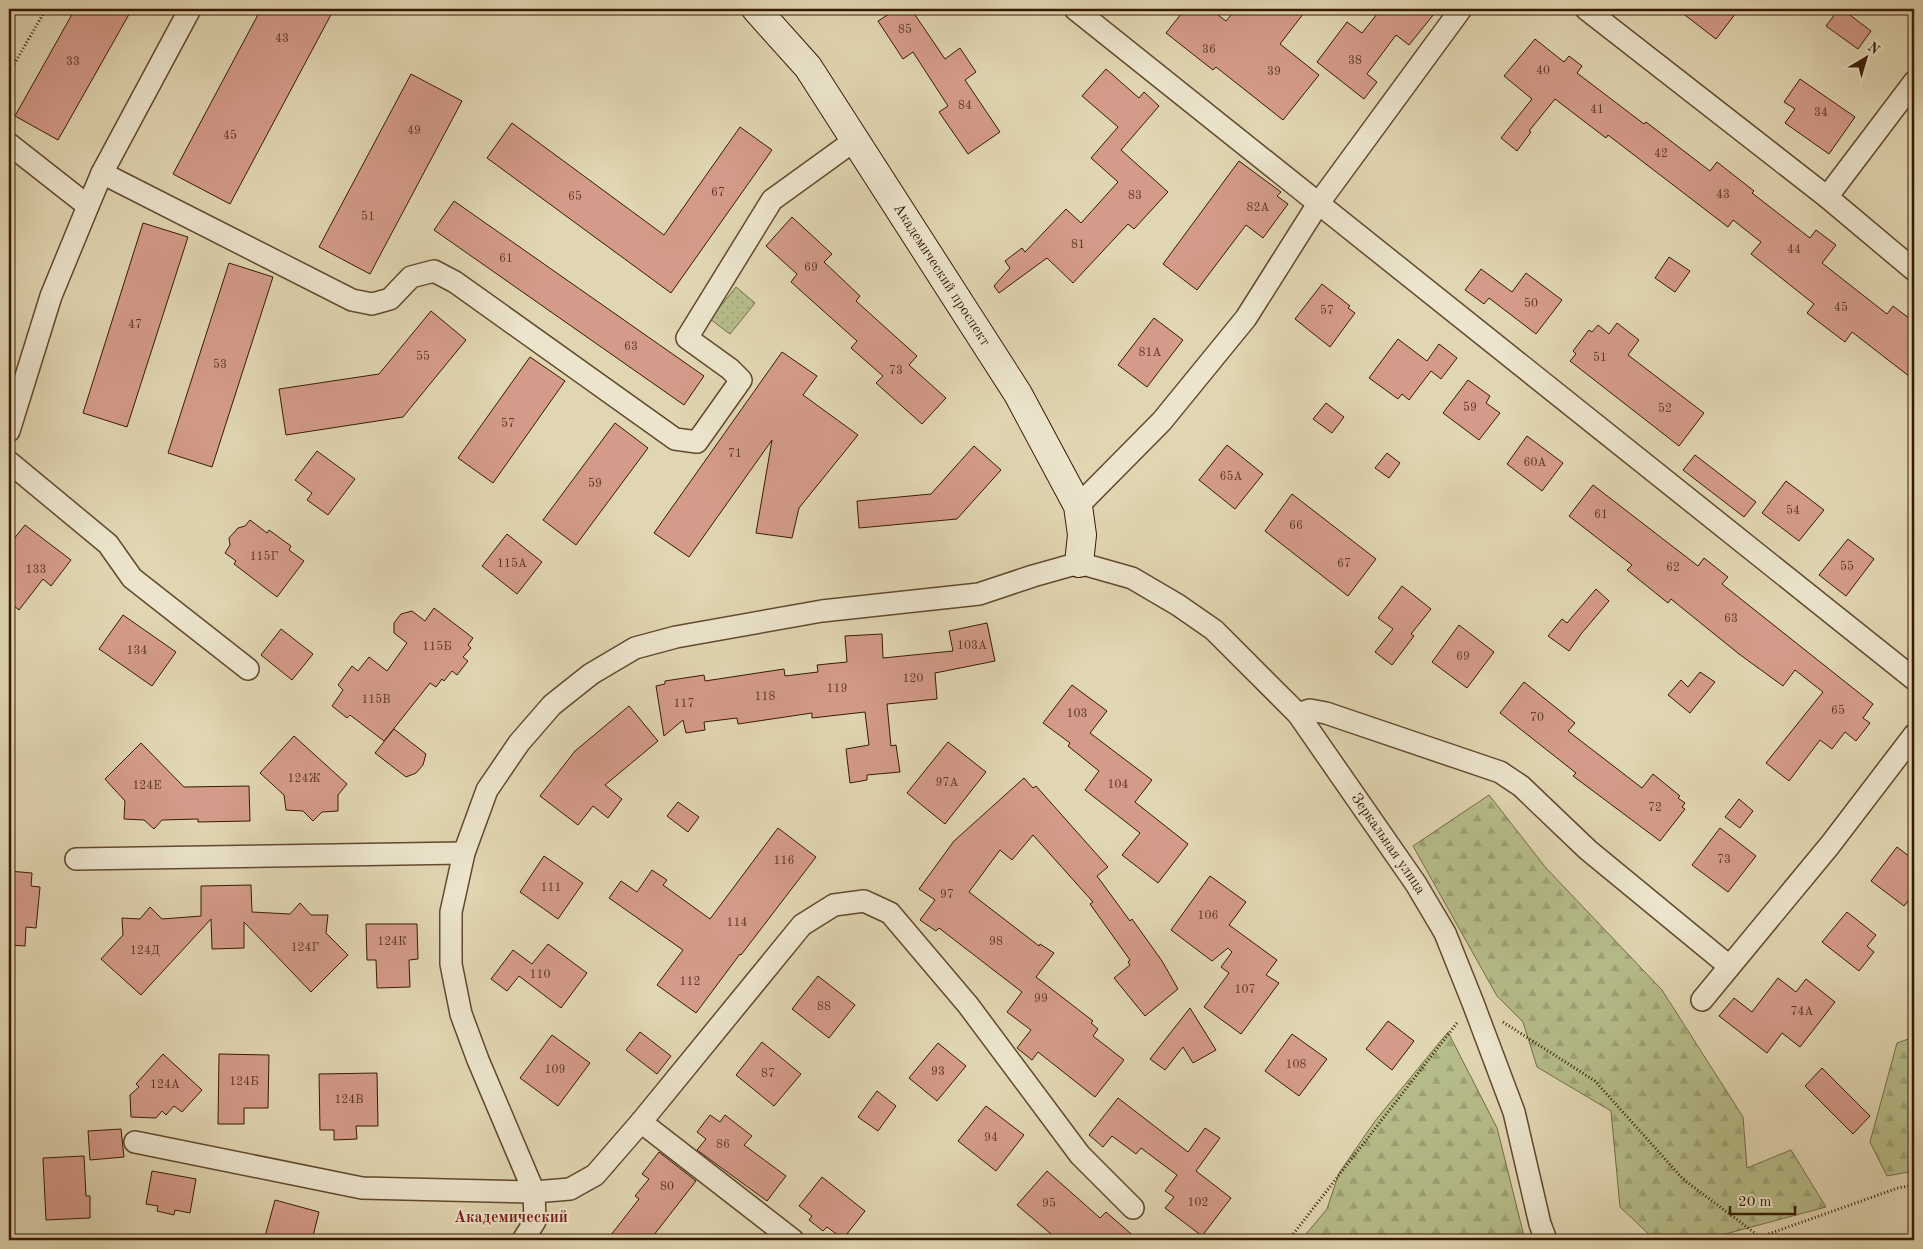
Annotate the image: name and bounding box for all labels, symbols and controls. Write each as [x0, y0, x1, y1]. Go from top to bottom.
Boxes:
house number: 85 [898, 23, 912, 36]
north arrow [1840, 32, 1890, 82]
house number: 43 [275, 33, 289, 45]
text: N [1865, 40, 1882, 58]
house number: 36 [1202, 44, 1216, 56]
house number: 38 [1348, 55, 1362, 67]
house number: 33 [66, 56, 80, 68]
house number: 40 [1536, 65, 1550, 77]
house number: 39 [1267, 66, 1281, 78]
house number: 84 [958, 100, 972, 112]
house number: 41 [1590, 104, 1604, 116]
house number: 34 [1814, 107, 1828, 119]
house number: 49 [407, 125, 421, 137]
house number: 45 [223, 129, 237, 142]
house number: 42 [1654, 148, 1668, 160]
house number: 67 [711, 187, 725, 199]
house number: 43 [1716, 189, 1730, 201]
house number: 65 [568, 190, 582, 203]
house number: 83 [1128, 190, 1142, 202]
street label: Академический проспект [890, 201, 993, 349]
house number: 82А [1246, 202, 1270, 214]
house number: 51 [361, 210, 375, 223]
house number: 81 [1071, 239, 1085, 251]
house number: 44 [1787, 244, 1801, 256]
house number: 61 [499, 253, 513, 265]
house number: 69 [804, 262, 818, 274]
house number: 50 [1524, 297, 1538, 310]
house number: 45 [1834, 301, 1848, 314]
house number: 57 [1320, 304, 1334, 317]
house number: 47 [128, 319, 142, 331]
house number: 63 [624, 341, 638, 353]
house number: 81А [1138, 347, 1162, 359]
house number: 55 [416, 350, 430, 363]
house number: 51 [1593, 351, 1607, 364]
house number: 53 [213, 358, 227, 371]
house number: 73 [889, 365, 903, 377]
house number: 59 [1463, 401, 1477, 414]
house number: 52 [1658, 402, 1672, 415]
house number: 57 [501, 417, 515, 430]
house number: 71 [728, 448, 742, 460]
house number: 60А [1523, 457, 1547, 469]
house number: 65А [1219, 470, 1243, 483]
house number: 59 [588, 477, 602, 490]
house number: 54 [1786, 504, 1800, 517]
house number: 61 [1594, 509, 1608, 521]
house number: 66 [1289, 520, 1303, 532]
house number: 115Г [250, 550, 279, 563]
house number: 115А [497, 557, 527, 570]
house number: 67 [1337, 558, 1351, 570]
house number: 55 [1840, 560, 1854, 573]
house number: 62 [1666, 562, 1680, 574]
house number: 133 [26, 564, 46, 576]
house number: 63 [1724, 613, 1738, 625]
house number: 115Б [422, 640, 452, 653]
house number: 103А [957, 640, 987, 652]
house number: 134 [127, 645, 147, 657]
house number: 69 [1456, 651, 1470, 663]
house number: 120 [903, 673, 923, 685]
house number: 119 [827, 683, 847, 695]
house number: 118 [755, 691, 775, 703]
house number: 115В [361, 693, 391, 706]
house number: 117 [674, 698, 694, 710]
house number: 65 [1831, 704, 1845, 717]
house number: 103 [1067, 708, 1087, 720]
house number: 70 [1530, 712, 1544, 724]
house number: 124Ж [288, 773, 320, 785]
house number: 97А [935, 777, 959, 789]
house number: 104 [1108, 779, 1128, 791]
house number: 124Е [132, 780, 162, 792]
street label: Зеркальная улица [1348, 791, 1428, 897]
house number: 72 [1648, 802, 1662, 814]
house number: 73 [1717, 854, 1731, 866]
house number: 116 [774, 855, 794, 867]
house number: 111 [541, 882, 561, 894]
house number: 97 [940, 889, 954, 901]
house number: 106 [1198, 910, 1218, 922]
house number: 114 [727, 917, 747, 929]
house number: 124К [377, 936, 407, 948]
house number: 98 [989, 936, 1003, 948]
house number: 124Г [291, 942, 320, 954]
house number: 124Д [130, 945, 160, 957]
house number: 110 [530, 969, 550, 981]
house number: 112 [680, 976, 700, 988]
house number: 107 [1235, 984, 1255, 996]
house number: 99 [1034, 993, 1048, 1005]
house number: 88 [817, 1001, 831, 1013]
house number: 74А [1790, 1006, 1814, 1018]
house number: 108 [1286, 1059, 1306, 1071]
house number: 109 [545, 1064, 565, 1076]
house number: 93 [931, 1066, 945, 1078]
house number: 87 [761, 1068, 775, 1080]
house number: 124Б [229, 1076, 259, 1088]
house number: 124А [150, 1079, 180, 1091]
house number: 124В [334, 1094, 364, 1106]
house number: 94 [984, 1132, 998, 1144]
house number: 86 [716, 1139, 730, 1151]
house number: 80 [660, 1181, 674, 1193]
scale bar [1730, 1184, 1796, 1216]
text: 20 m [1738, 1195, 1772, 1210]
house number: 95 [1042, 1197, 1056, 1210]
house number: 102 [1188, 1197, 1208, 1209]
district label: Академический [454, 1210, 568, 1226]

